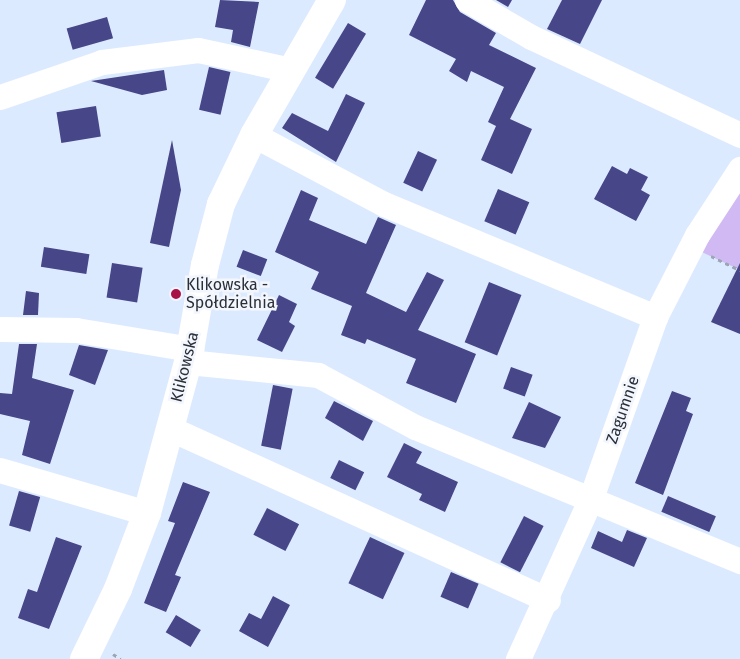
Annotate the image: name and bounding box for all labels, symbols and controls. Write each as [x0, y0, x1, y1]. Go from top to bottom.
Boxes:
place label: Klikowska - Spółdzielnia [186, 275, 275, 313]
marker: Klikowska - Spółdzielnia [170, 288, 182, 300]
street label: Klikowska [167, 330, 203, 404]
street label: Zagumnie [602, 374, 644, 446]

